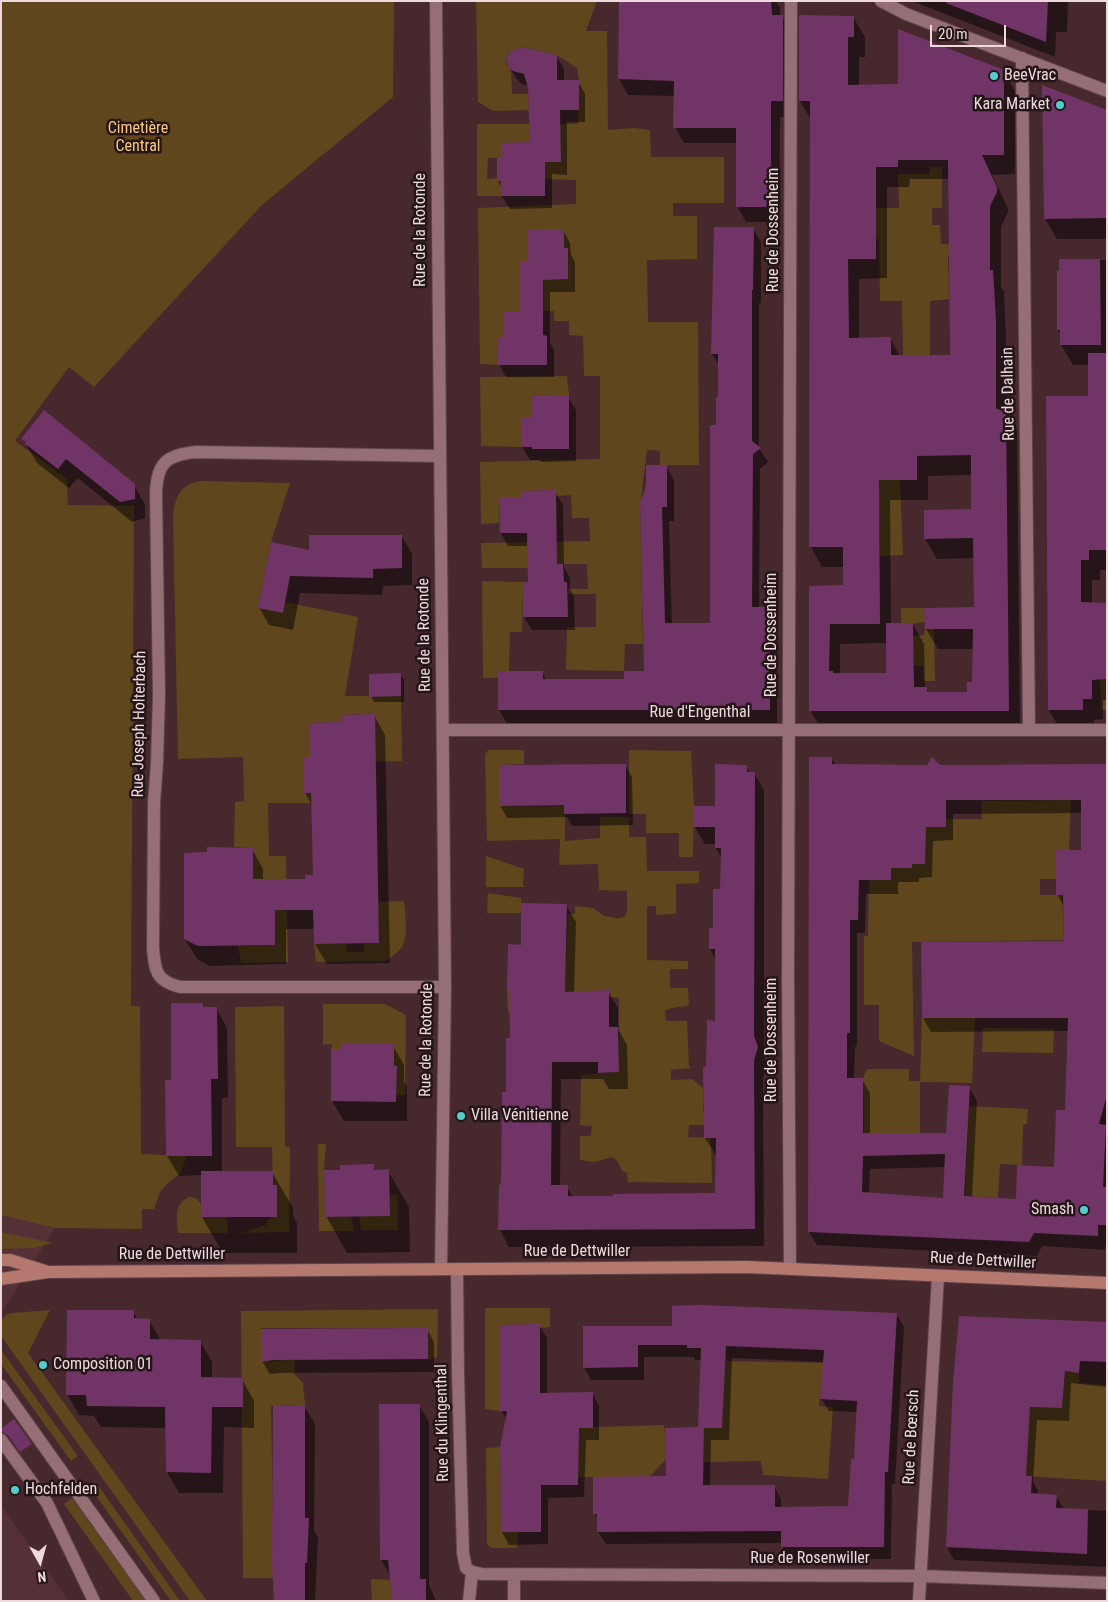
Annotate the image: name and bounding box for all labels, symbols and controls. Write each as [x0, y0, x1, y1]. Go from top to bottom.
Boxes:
scale bar [933, 15, 1009, 47]
text: 20 m [938, 25, 968, 43]
place label: BeeVrac [1004, 66, 1056, 86]
marker: BeeVrac [988, 70, 1000, 82]
place label: Kara Market [974, 95, 1050, 115]
marker: Kara Market [1054, 99, 1066, 111]
park label: Cimetière Central [108, 119, 168, 157]
street label: Rue de Dossenheim [764, 168, 784, 292]
street label: Rue de la Rotonde [411, 173, 431, 287]
street label: Rue de Dalhain [999, 347, 1019, 441]
street label: Rue de Dossenheim [762, 573, 782, 697]
street label: Rue de la Rotonde [414, 578, 436, 692]
street label: Rue Joseph Holterbach [129, 651, 151, 797]
street label: Rue d'Engenthal [650, 703, 750, 723]
street label: Rue de Dossenheim [762, 978, 782, 1102]
street label: Rue de la Rotonde [416, 983, 438, 1097]
place label: Villa Vénitienne [471, 1106, 569, 1126]
marker: Villa Vénitienne [455, 1110, 467, 1122]
place label: Smash [1031, 1200, 1074, 1220]
marker: Smash [1078, 1204, 1090, 1216]
street label: Rue de Dettwiller [524, 1242, 630, 1262]
street label: Rue de Dettwiller [119, 1245, 225, 1265]
street label: Rue de Dettwiller [929, 1249, 1037, 1273]
place label: Composition 01 [53, 1355, 153, 1375]
marker: Composition 01 [37, 1359, 49, 1371]
street label: Rue du Klingenthal [432, 1364, 454, 1482]
street label: Rue de Bœrsch [900, 1389, 924, 1485]
place label: Hochfelden [25, 1480, 97, 1500]
marker: Hochfelden [9, 1484, 21, 1496]
north arrow [15, 1537, 65, 1587]
street label: Rue de Rosenwiller [750, 1549, 870, 1569]
text: N [37, 1568, 47, 1585]

